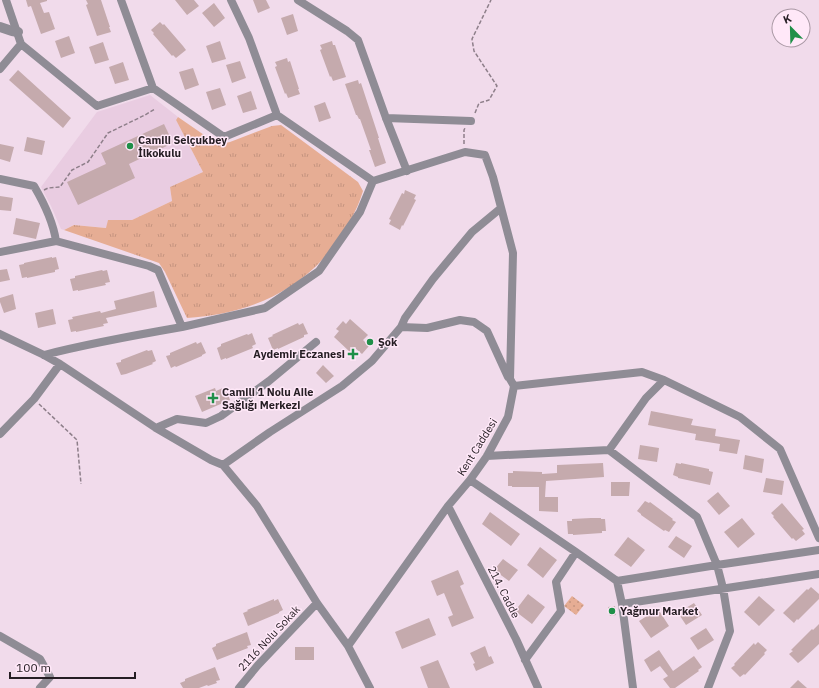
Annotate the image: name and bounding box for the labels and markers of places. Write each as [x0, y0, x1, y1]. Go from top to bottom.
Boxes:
place label: Camili Selçukbey İlkokulu [138, 133, 227, 160]
marker: Camili Selçukbey İlkokulu [125, 141, 135, 151]
place label: Şok [378, 335, 398, 349]
marker: Şok [365, 337, 375, 347]
place label: Aydemir Eczanesi [253, 347, 345, 361]
marker: Aydemir Eczanesi [348, 349, 358, 359]
place label: Camili 1 Nolu Aile Sağlığı Merkezi [222, 385, 314, 412]
marker: Camili 1 Nolu Aile Sağlığı Merkezi [207, 392, 219, 404]
place label: Yağmur Market [620, 604, 698, 618]
marker: Yağmur Market [607, 606, 617, 616]

